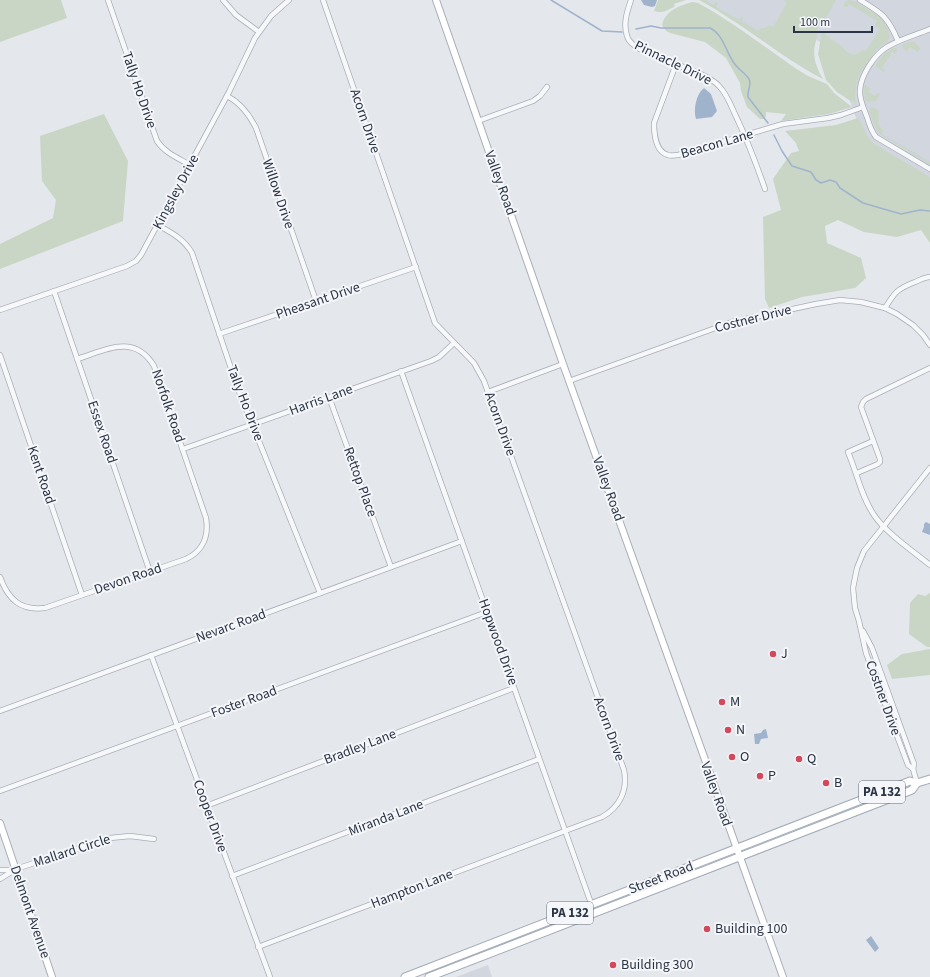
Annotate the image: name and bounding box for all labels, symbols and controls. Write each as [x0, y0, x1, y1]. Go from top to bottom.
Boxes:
scale bar [794, 8, 872, 34]
text: 100 m [800, 14, 830, 31]
street label: Pinnacle Drive [631, 36, 715, 90]
street label: Tally Ho Drive [117, 49, 161, 131]
street label: Acorn Drive [345, 86, 385, 156]
street label: Beacon Lane [678, 124, 756, 164]
street label: Valley Road [479, 148, 521, 218]
street label: Kingsley Drive [148, 151, 204, 233]
street label: Willow Drive [257, 157, 299, 231]
street label: Pheasant Drive [273, 277, 363, 325]
street label: Costner Drive [713, 300, 794, 338]
street label: Tally Ho Drive [221, 362, 269, 444]
street label: Norfolk Road [146, 367, 190, 445]
street label: Harris Lane [286, 379, 356, 421]
street label: Acorn Drive [479, 389, 521, 459]
street label: Essex Road [82, 398, 122, 466]
street label: Kent Road [22, 443, 60, 507]
street label: Rettop Place [338, 444, 382, 520]
street label: Valley Road [587, 454, 629, 524]
street label: Devon Road [92, 558, 164, 600]
street label: Hopwood Drive [473, 596, 523, 688]
street label: Nevarc Road [193, 604, 269, 648]
place label: J [781, 644, 788, 664]
marker: J [768, 649, 778, 659]
street label: Costner Drive [860, 658, 906, 738]
street label: Foster Road [208, 681, 280, 723]
place label: M [730, 692, 740, 712]
street label: Acorn Drive [588, 694, 630, 764]
marker: M [717, 697, 727, 707]
place label: N [736, 720, 745, 740]
street label: Bradley Lane [321, 724, 399, 770]
marker: N [723, 725, 733, 735]
place label: O [740, 747, 749, 767]
place label: Q [807, 749, 816, 769]
marker: O [727, 752, 737, 762]
marker: Q [794, 754, 804, 764]
street label: Valley Road [695, 759, 737, 829]
place label: P [768, 766, 776, 786]
marker: P [755, 771, 765, 781]
place label: B [834, 773, 842, 793]
street label: Cooper Drive [188, 777, 232, 855]
marker: B [821, 778, 831, 788]
road number: PA 132 [859, 781, 905, 803]
street label: Miranda Lane [346, 794, 426, 841]
street label: Mallard Circle [31, 829, 113, 873]
street label: Street Road [626, 856, 696, 900]
street label: Delmont Avenue [5, 863, 55, 961]
street label: Hampton Lane [368, 864, 456, 914]
road number: PA 132 [547, 902, 593, 924]
place label: Building 100 [715, 919, 788, 939]
marker: Building 100 [702, 924, 712, 934]
place label: Building 300 [621, 955, 694, 975]
marker: Building 300 [608, 960, 618, 970]

